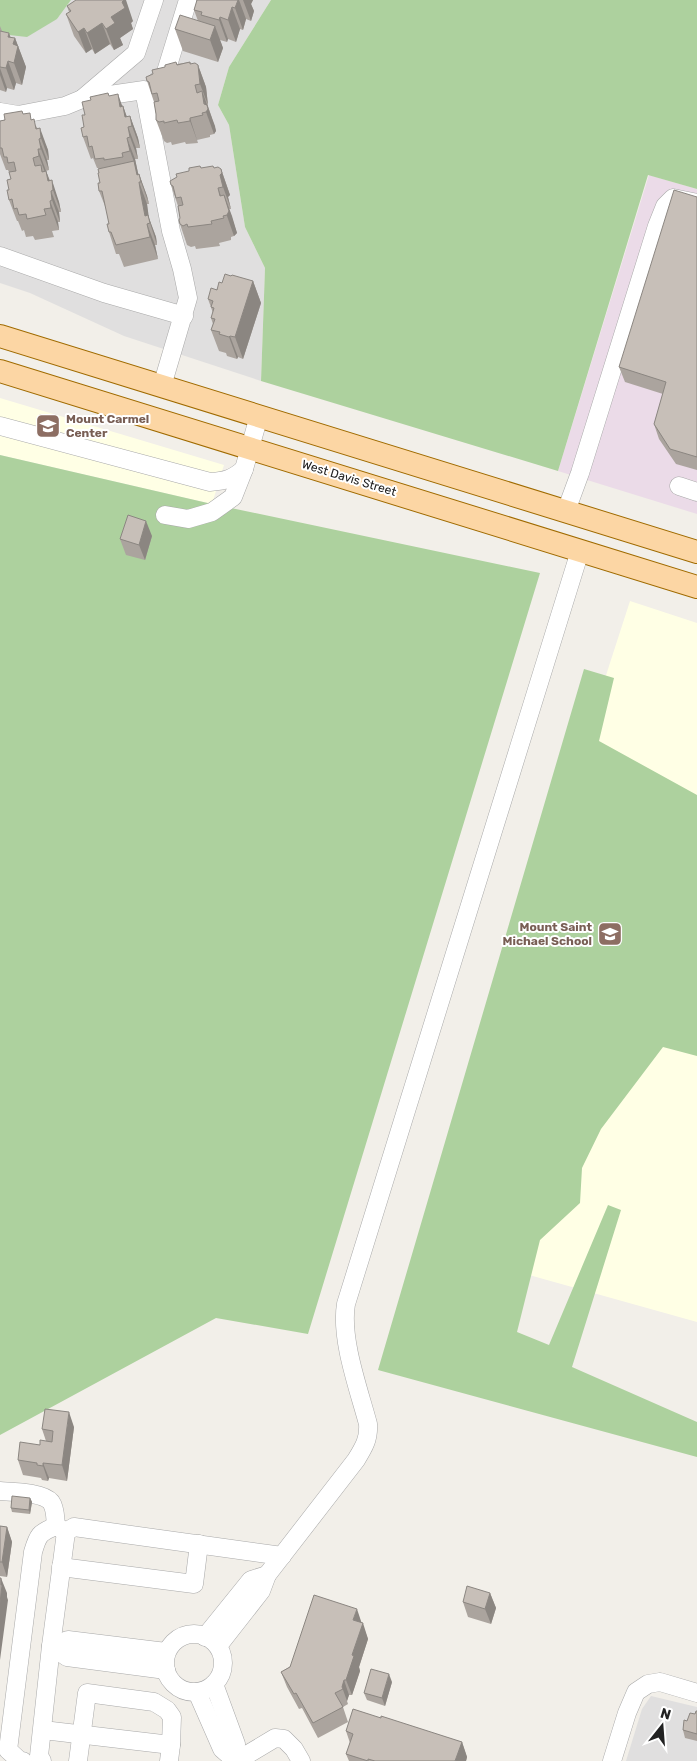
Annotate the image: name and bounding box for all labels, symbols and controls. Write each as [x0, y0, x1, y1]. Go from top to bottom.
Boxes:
place label: Mount Carmel Center [66, 412, 149, 440]
school or university icon: Mount Carmel Center [35, 413, 61, 439]
street label: West Davis Street [300, 457, 398, 499]
place label: Mount Saint Michael School [503, 920, 592, 948]
school or university icon: Mount Saint Michael School [597, 921, 623, 947]
north arrow [637, 1701, 687, 1751]
text: N [658, 1704, 673, 1724]

